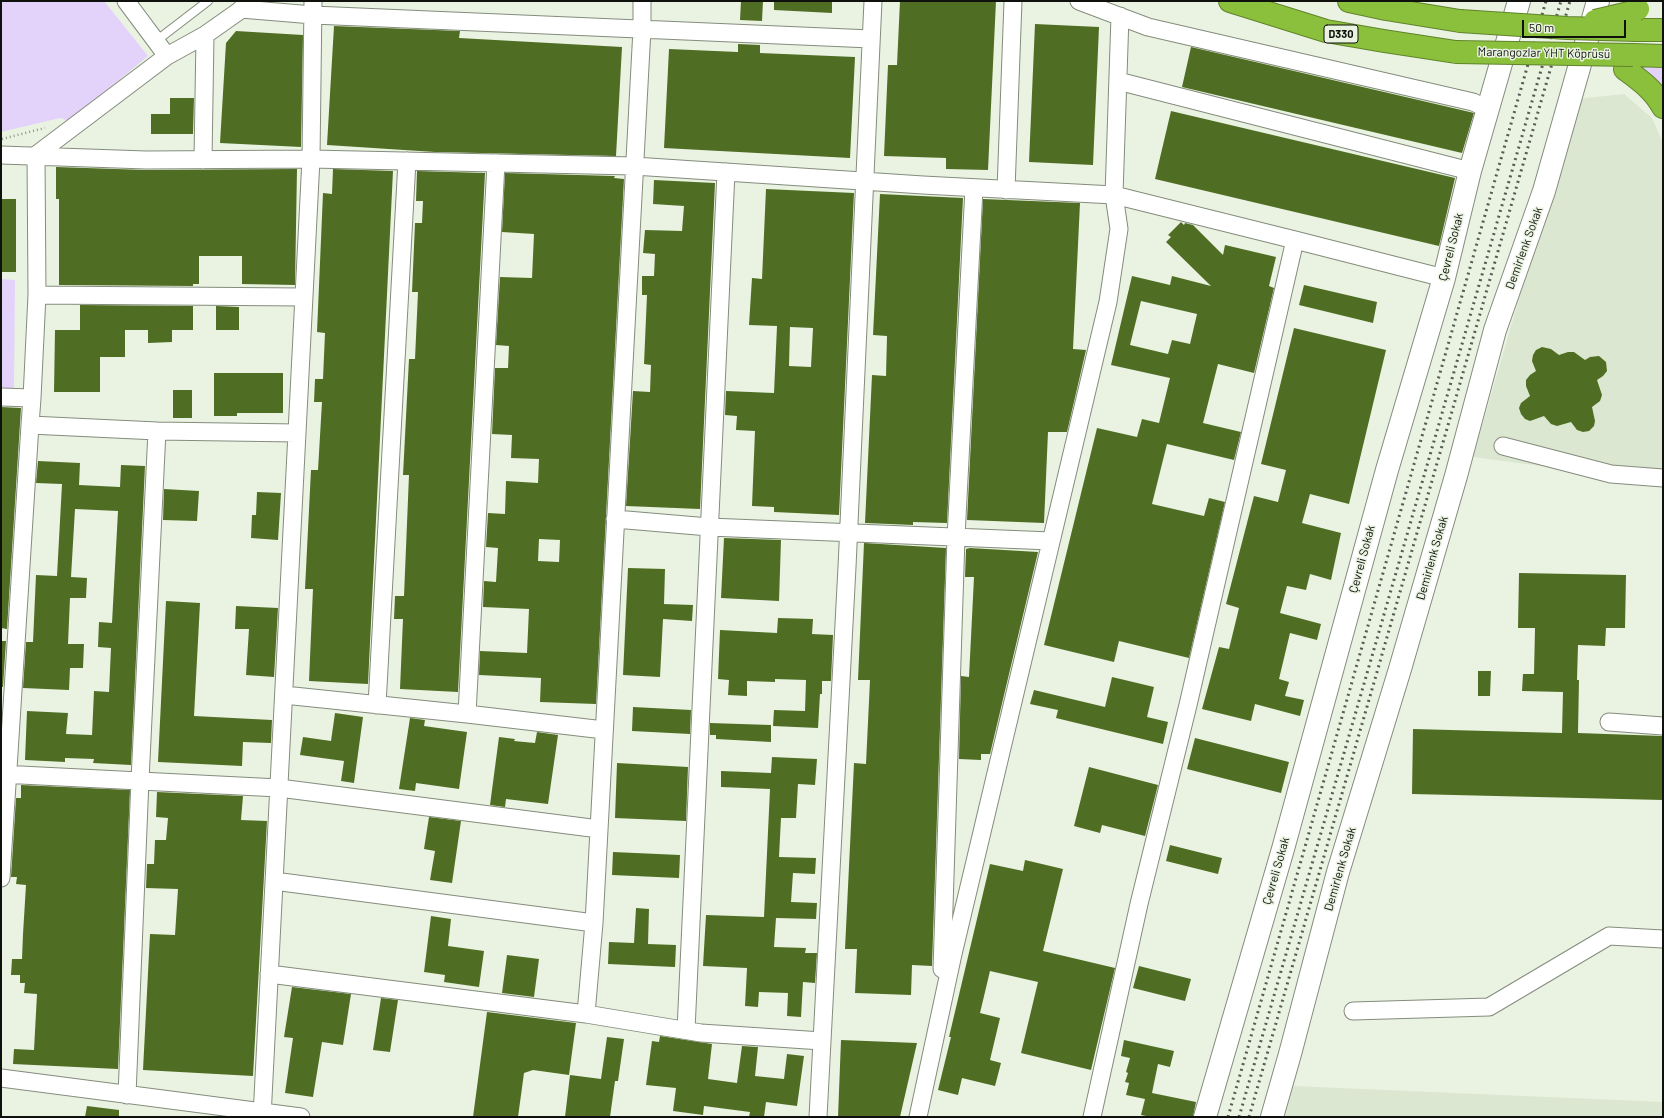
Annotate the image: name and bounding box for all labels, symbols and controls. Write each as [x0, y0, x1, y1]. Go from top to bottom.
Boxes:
scale bar [1524, 12, 1628, 38]
text: 50 m [1529, 20, 1554, 34]
road number: D330 [1324, 25, 1358, 43]
street label: Marangozlar YHT Köprüsü [1477, 45, 1611, 61]
street label: Demirlenk Sokak [1502, 205, 1546, 291]
street label: Çevreli Sokak [1436, 211, 1466, 283]
street label: Demirlenk Sokak [1413, 514, 1451, 602]
street label: Çevreli Sokak [1346, 523, 1378, 595]
street label: Demirlenk Sokak [1321, 825, 1359, 913]
street label: Çevreli Sokak [1259, 836, 1293, 906]

